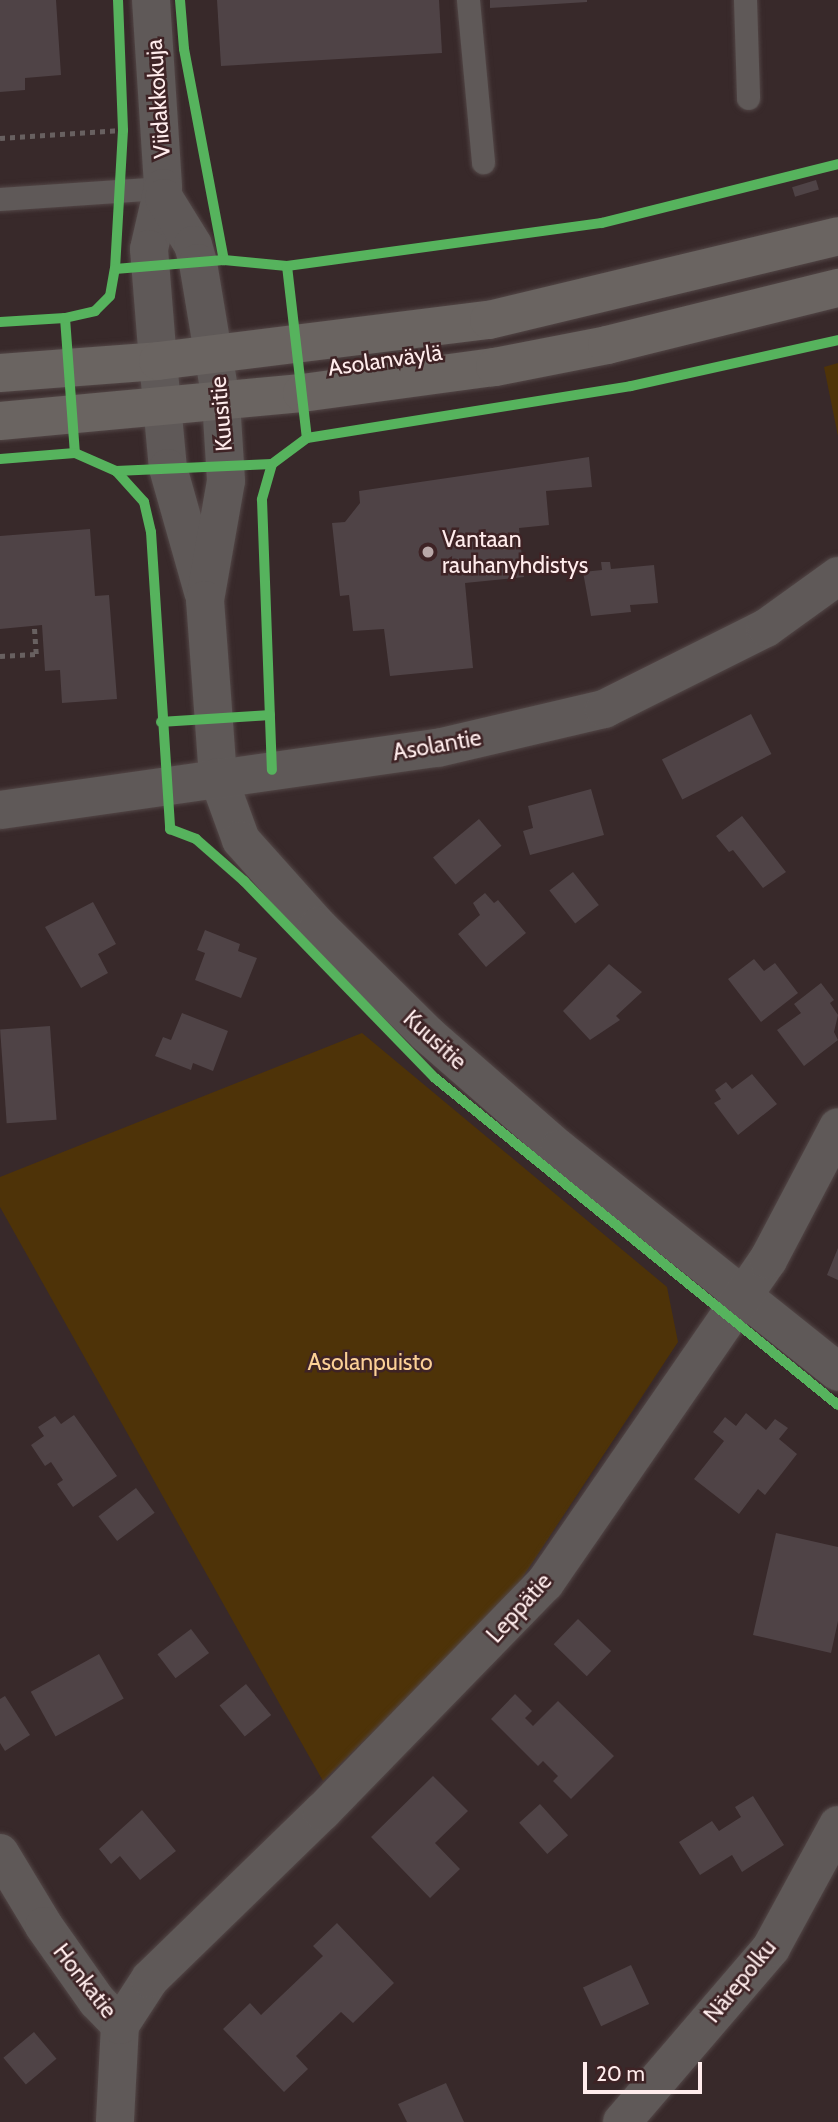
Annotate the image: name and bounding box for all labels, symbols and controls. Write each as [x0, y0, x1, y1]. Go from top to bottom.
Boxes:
street label: Viidakkokuja [140, 38, 176, 160]
street label: Asolanväylä [326, 338, 444, 382]
street label: Kuusitie [204, 375, 238, 453]
place label: Vantaan rauhanyhdistys [442, 525, 588, 579]
marker: Vantaan rauhanyhdistys [420, 544, 436, 560]
street label: Asolantie [390, 724, 484, 766]
street label: Kuusitie [398, 1005, 472, 1075]
park label: Asolanpuisto [307, 1348, 433, 1376]
street label: Leppätie [481, 1568, 557, 1648]
street label: Närepolku [698, 1934, 782, 2028]
street label: Honkatie [47, 1938, 123, 2024]
scale bar [586, 2048, 705, 2092]
text: 20 m [596, 2061, 645, 2086]

